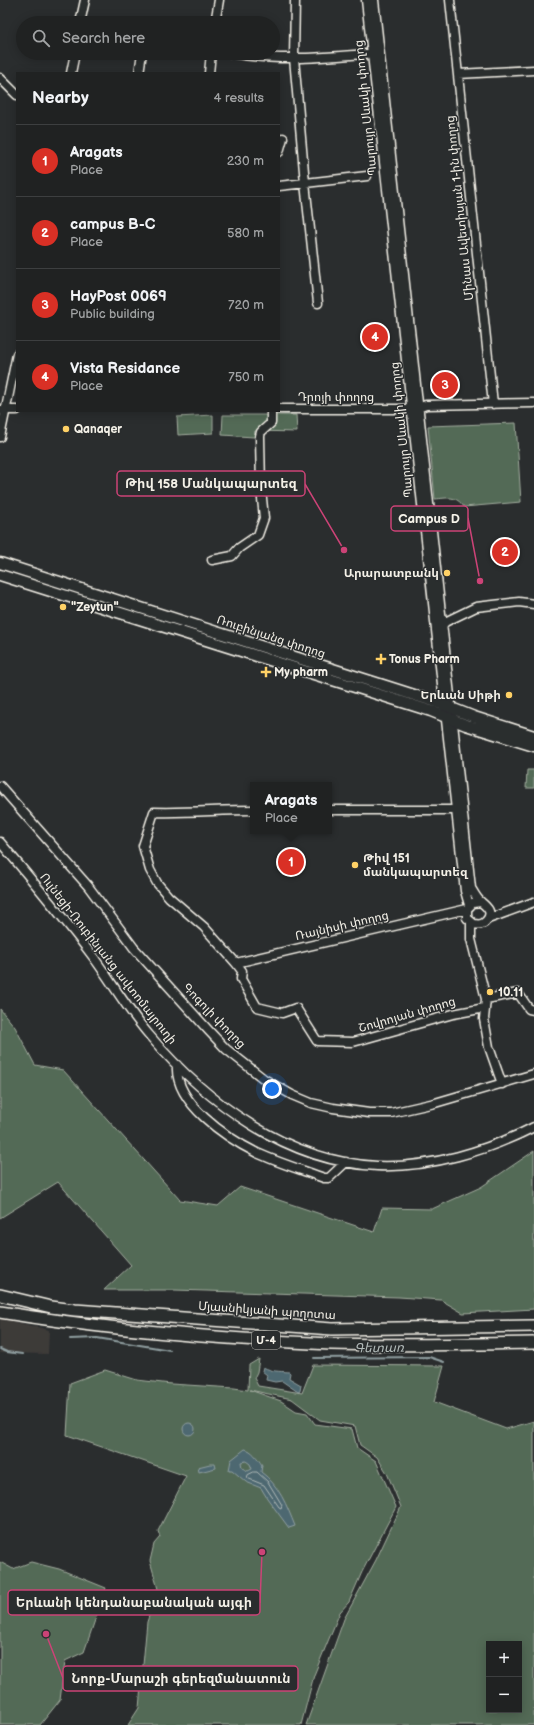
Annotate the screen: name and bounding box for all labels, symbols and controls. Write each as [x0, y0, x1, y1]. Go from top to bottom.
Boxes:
search box [16, 16, 280, 60]
icon: search [30, 27, 52, 49]
text: Search here [62, 29, 145, 48]
street label: Պարույր Սևակի փողոց [351, 39, 381, 177]
text: Nearby [32, 88, 89, 108]
text: 4 results [214, 90, 264, 106]
street label: Մինաս Ավետիսյան 1-ին փողոց [443, 115, 477, 301]
text: Aragats [70, 143, 123, 162]
text: 1 [42, 153, 48, 169]
text: 230 m [227, 153, 264, 169]
text: Place [70, 162, 103, 178]
text: campus B-C [70, 215, 155, 234]
text: 2 [41, 225, 49, 241]
text: 580 m [227, 225, 264, 241]
text: Place [70, 234, 103, 250]
text: HayPost 0069 [70, 287, 167, 306]
text: 3 [41, 297, 49, 313]
text: 720 m [228, 297, 264, 313]
text: Public building [70, 306, 155, 322]
pin: 4 [362, 322, 388, 352]
text: Vista Residance [70, 359, 180, 378]
street label: Պարույր Սևակի փողոց [387, 361, 417, 499]
text: 4 [41, 369, 49, 385]
text: 750 m [228, 369, 264, 385]
pin: 3 [432, 370, 458, 400]
text: Place [70, 378, 103, 394]
street label: Դրոյի փողոց [298, 390, 374, 405]
place label: Qanaqer [74, 422, 122, 437]
marker: Qanaqer [61, 424, 71, 434]
callout: Թիվ 158 Մանկապարտեզ [117, 471, 305, 496]
text: Թիվ 158 Մանկապարտեզ [125, 476, 298, 492]
callout: Campus D [391, 506, 468, 531]
text: Campus D [398, 511, 460, 527]
pin: 2 [492, 537, 518, 567]
place label: Արարատբանկ [344, 566, 439, 581]
marker: Արարատբանկ [442, 568, 452, 578]
place label: "Zeytun" [71, 600, 119, 615]
marker: "Zeytun" [58, 602, 68, 612]
street label: Ռուբինյանց փողոց [215, 612, 327, 662]
place label: Tonus Pharm [389, 652, 460, 667]
marker: Tonus Pharm [376, 654, 386, 664]
place label: My pharm [274, 665, 328, 680]
marker: My pharm [261, 667, 271, 677]
place label: Երևան Սիթի [421, 688, 501, 703]
marker: Երևան Սիթի [504, 690, 514, 700]
popup [250, 782, 332, 834]
text: Aragats [265, 791, 317, 810]
text: Place [265, 810, 298, 826]
pin: 1 [278, 847, 304, 877]
place label: Թիվ 151 մանկապարտեզ [363, 851, 469, 880]
marker: Թիվ 151 մանկապարտեզ [350, 860, 360, 870]
street label: Ուլնեցի-Ռուբինյանց ավտոմայրուղի [36, 870, 180, 1048]
street label: Ռայնիսի փողոց [294, 908, 390, 944]
street label: Գոգոլի փողոց [179, 980, 249, 1052]
place label: 10.11 [498, 985, 523, 1000]
marker: 10.11 [485, 987, 495, 997]
street label: Շովրոյան փողոց [357, 994, 457, 1036]
your location [262, 1079, 282, 1099]
street label: Մյասնիկյանի պողոտա [198, 1299, 336, 1323]
road number: Մ-4 [252, 1331, 280, 1349]
water label: Գետառ [354, 1340, 405, 1356]
callout: Երևանի կենդանաբանական այգի [8, 1590, 260, 1615]
text: Երևանի կենդանաբանական այգի [16, 1595, 252, 1611]
map controls [486, 1641, 522, 1713]
button: + [486, 1641, 522, 1677]
callout: Նորք-Մարաշի գերեզմանատուն [63, 1666, 298, 1691]
text: Նորք-Մարաշի գերեզմանատուն [72, 1671, 290, 1687]
button: − [486, 1677, 522, 1713]

